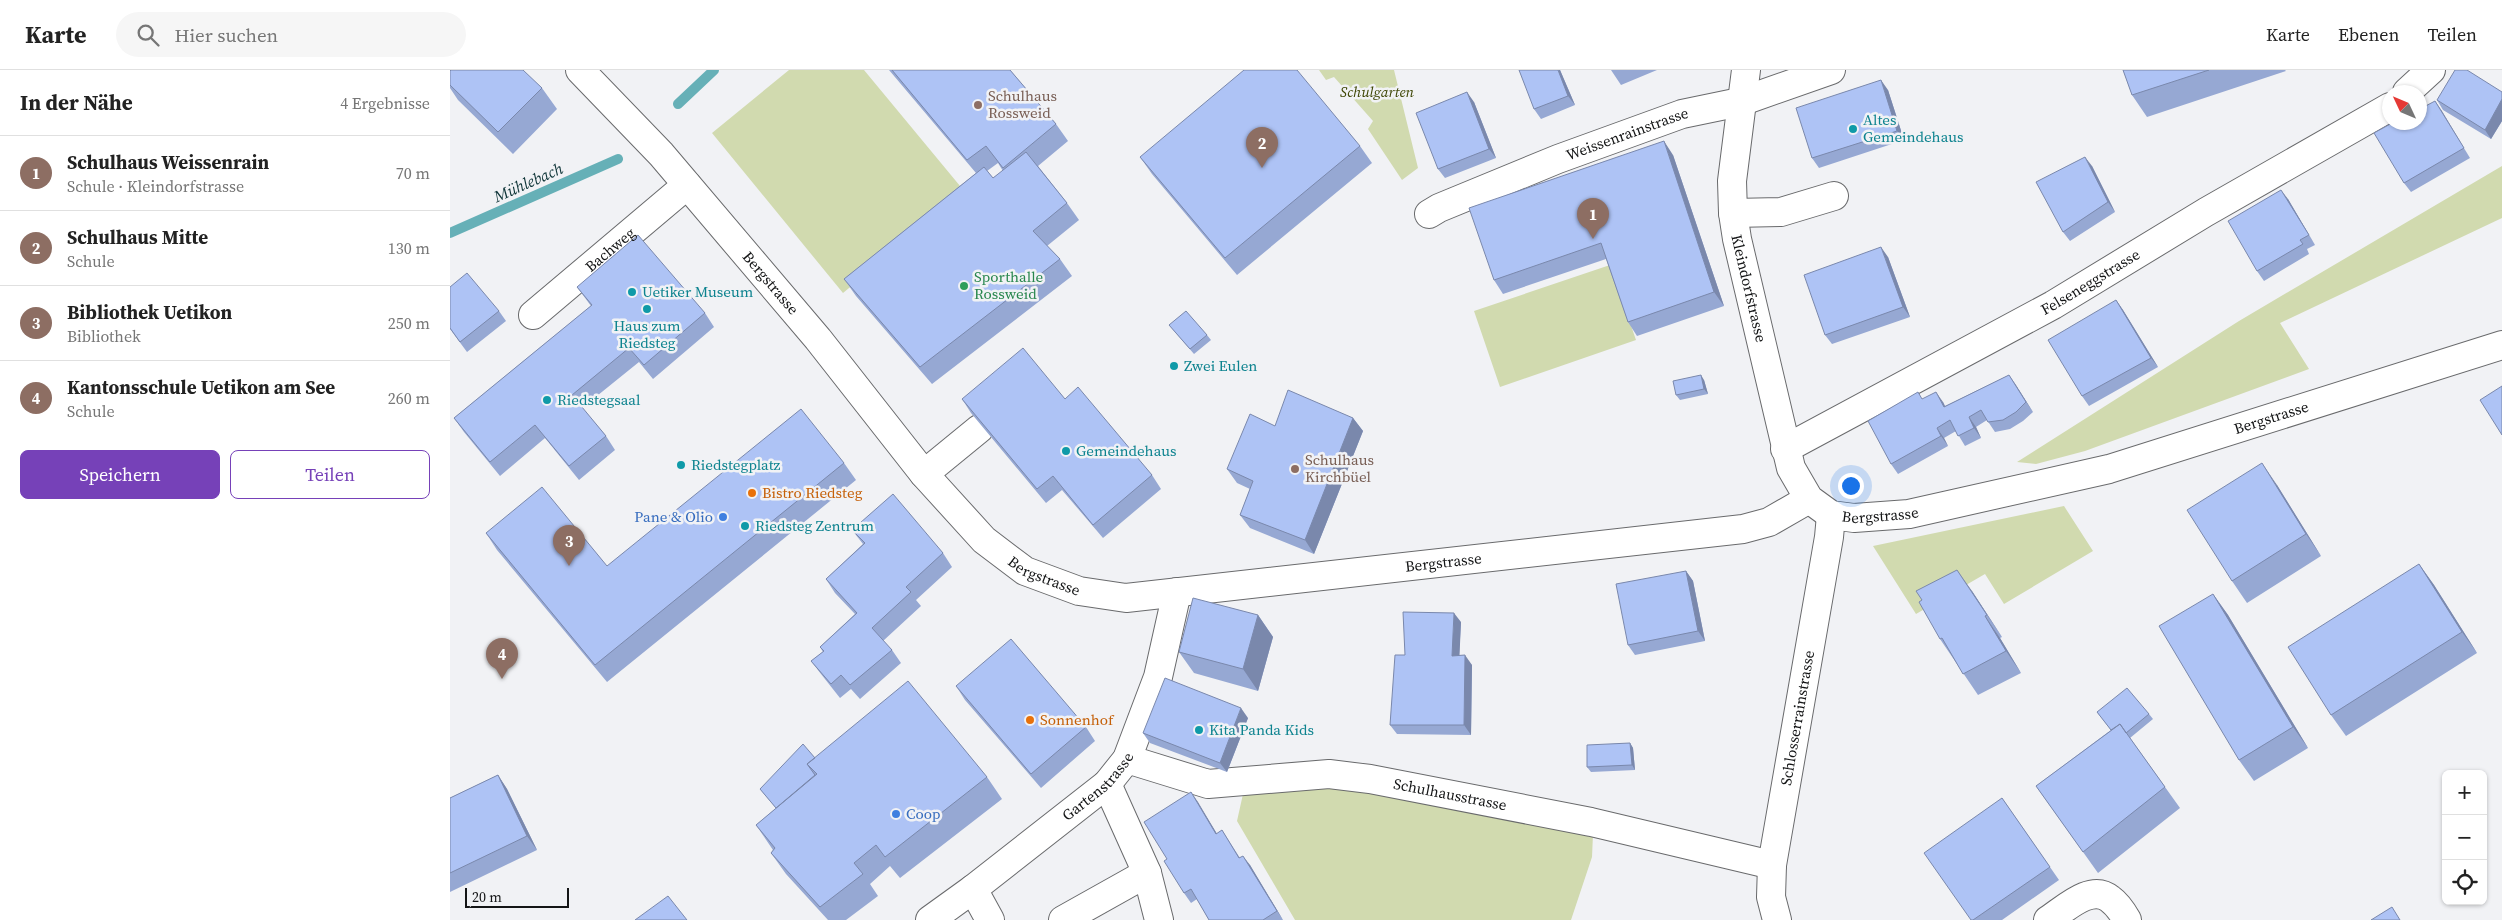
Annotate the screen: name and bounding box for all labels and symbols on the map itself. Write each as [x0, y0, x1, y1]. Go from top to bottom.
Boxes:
park label: Schulgarten [1340, 81, 1415, 102]
place label: Schulhaus Rossweid [988, 85, 1057, 123]
north arrow [2382, 85, 2427, 130]
marker: Schulhaus Rossweid [972, 99, 984, 111]
street label: Weissenrainstrasse [1563, 102, 1690, 165]
place label: Altes Gemeindehaus [1863, 109, 1964, 147]
marker: Altes Gemeindehaus [1847, 123, 1859, 135]
pin: 2 [1246, 127, 1278, 168]
water label: Mühlebach [489, 157, 566, 207]
pin: 1 [1577, 198, 1609, 239]
street label: Bachweg [580, 222, 639, 277]
street label: Kleindorfstrasse [1726, 232, 1772, 345]
street label: Felseneggstrasse [2037, 244, 2144, 320]
street label: Bergstrasse [738, 247, 804, 319]
place label: Sporthalle Rossweid [974, 266, 1044, 304]
marker: Sporthalle Rossweid [958, 280, 970, 292]
place label: Uetiker Museum [642, 281, 754, 302]
marker: Uetiker Museum [626, 286, 638, 298]
marker: Haus zum Riedsteg [641, 303, 653, 315]
place label: Haus zum Riedsteg [613, 315, 681, 353]
place label: Zwei Eulen [1184, 355, 1257, 376]
marker: Zwei Eulen [1168, 360, 1180, 372]
place label: Riedstegsaal [557, 389, 641, 410]
marker: Riedstegsaal [541, 394, 553, 406]
street label: Bergstrasse [2231, 396, 2311, 439]
place label: Gemeindehaus [1076, 440, 1177, 461]
marker: Gemeindehaus [1060, 445, 1072, 457]
place label: Schulhaus Kirchbüel [1305, 449, 1374, 487]
place label: Riedstegplatz [691, 454, 781, 475]
marker: Riedstegplatz [675, 459, 687, 471]
marker: Schulhaus Kirchbüel [1289, 463, 1301, 475]
your location [1838, 473, 1864, 499]
place label: Bistro Riedsteg [762, 482, 863, 503]
marker: Bistro Riedsteg [746, 487, 758, 499]
street label: Bergstrasse [1841, 501, 1921, 528]
place label: Pane & Olio [634, 506, 713, 527]
marker: Pane & Olio [717, 511, 729, 523]
place label: Riedsteg Zentrum [755, 515, 875, 536]
marker: Riedsteg Zentrum [739, 520, 751, 532]
pin: 3 [553, 525, 585, 566]
street label: Bergstrasse [1404, 547, 1483, 577]
street label: Bergstrasse [1004, 551, 1083, 601]
pin: 4 [486, 638, 518, 679]
street label: Schlosserrainstrasse [1775, 648, 1819, 787]
place label: Sonnenhof [1040, 709, 1115, 730]
marker: Sonnenhof [1024, 714, 1036, 726]
place label: Kita Panda Kids [1209, 719, 1314, 740]
marker: Kita Panda Kids [1193, 724, 1205, 736]
street label: Gartenstrasse [1058, 749, 1139, 825]
street label: Schulhausstrasse [1392, 773, 1509, 815]
place label: Coop [906, 803, 941, 824]
marker: Coop [890, 808, 902, 820]
scale bar [465, 885, 569, 908]

